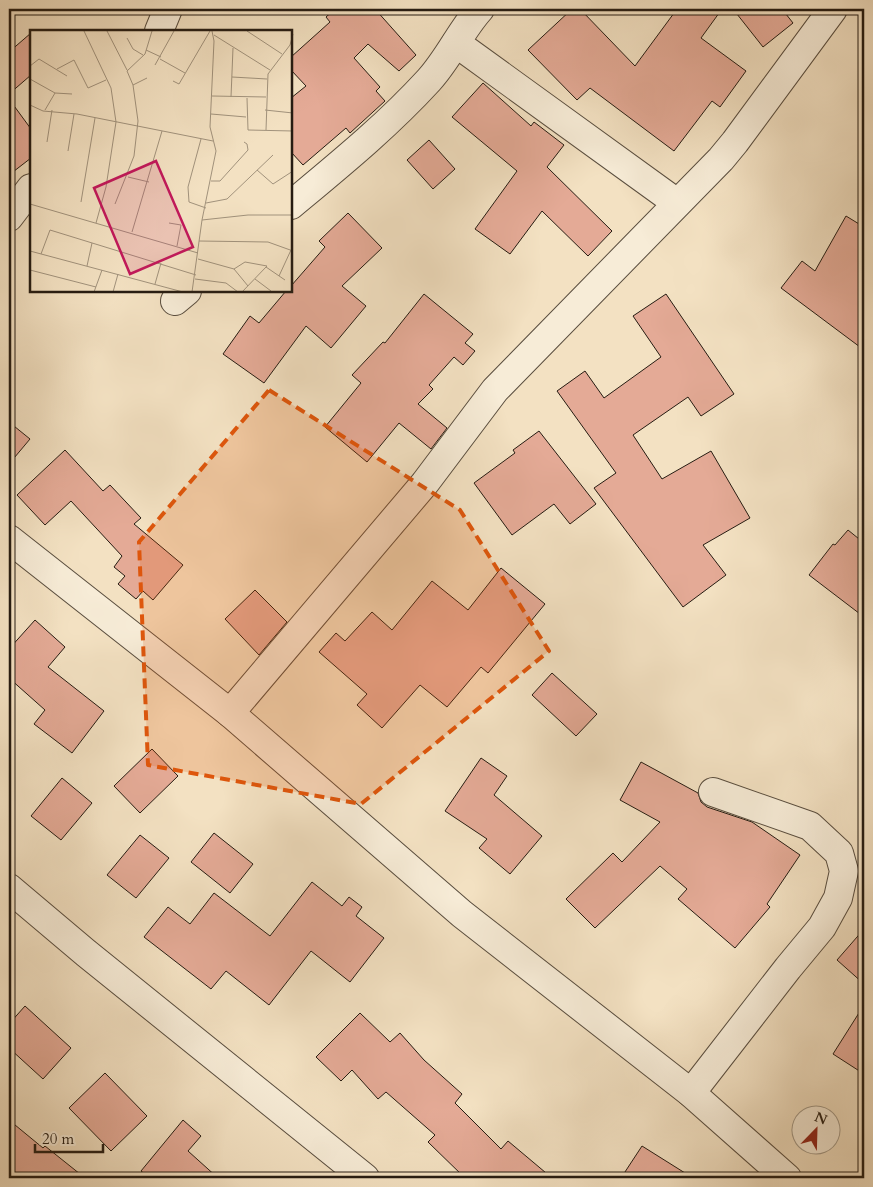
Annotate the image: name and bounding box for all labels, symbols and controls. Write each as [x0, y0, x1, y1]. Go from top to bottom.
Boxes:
inset map [30, 30, 292, 292]
north arrow [790, 1104, 840, 1154]
text: N [812, 1107, 830, 1130]
scale bar [35, 1122, 102, 1154]
text: 20 m [42, 1129, 74, 1149]

